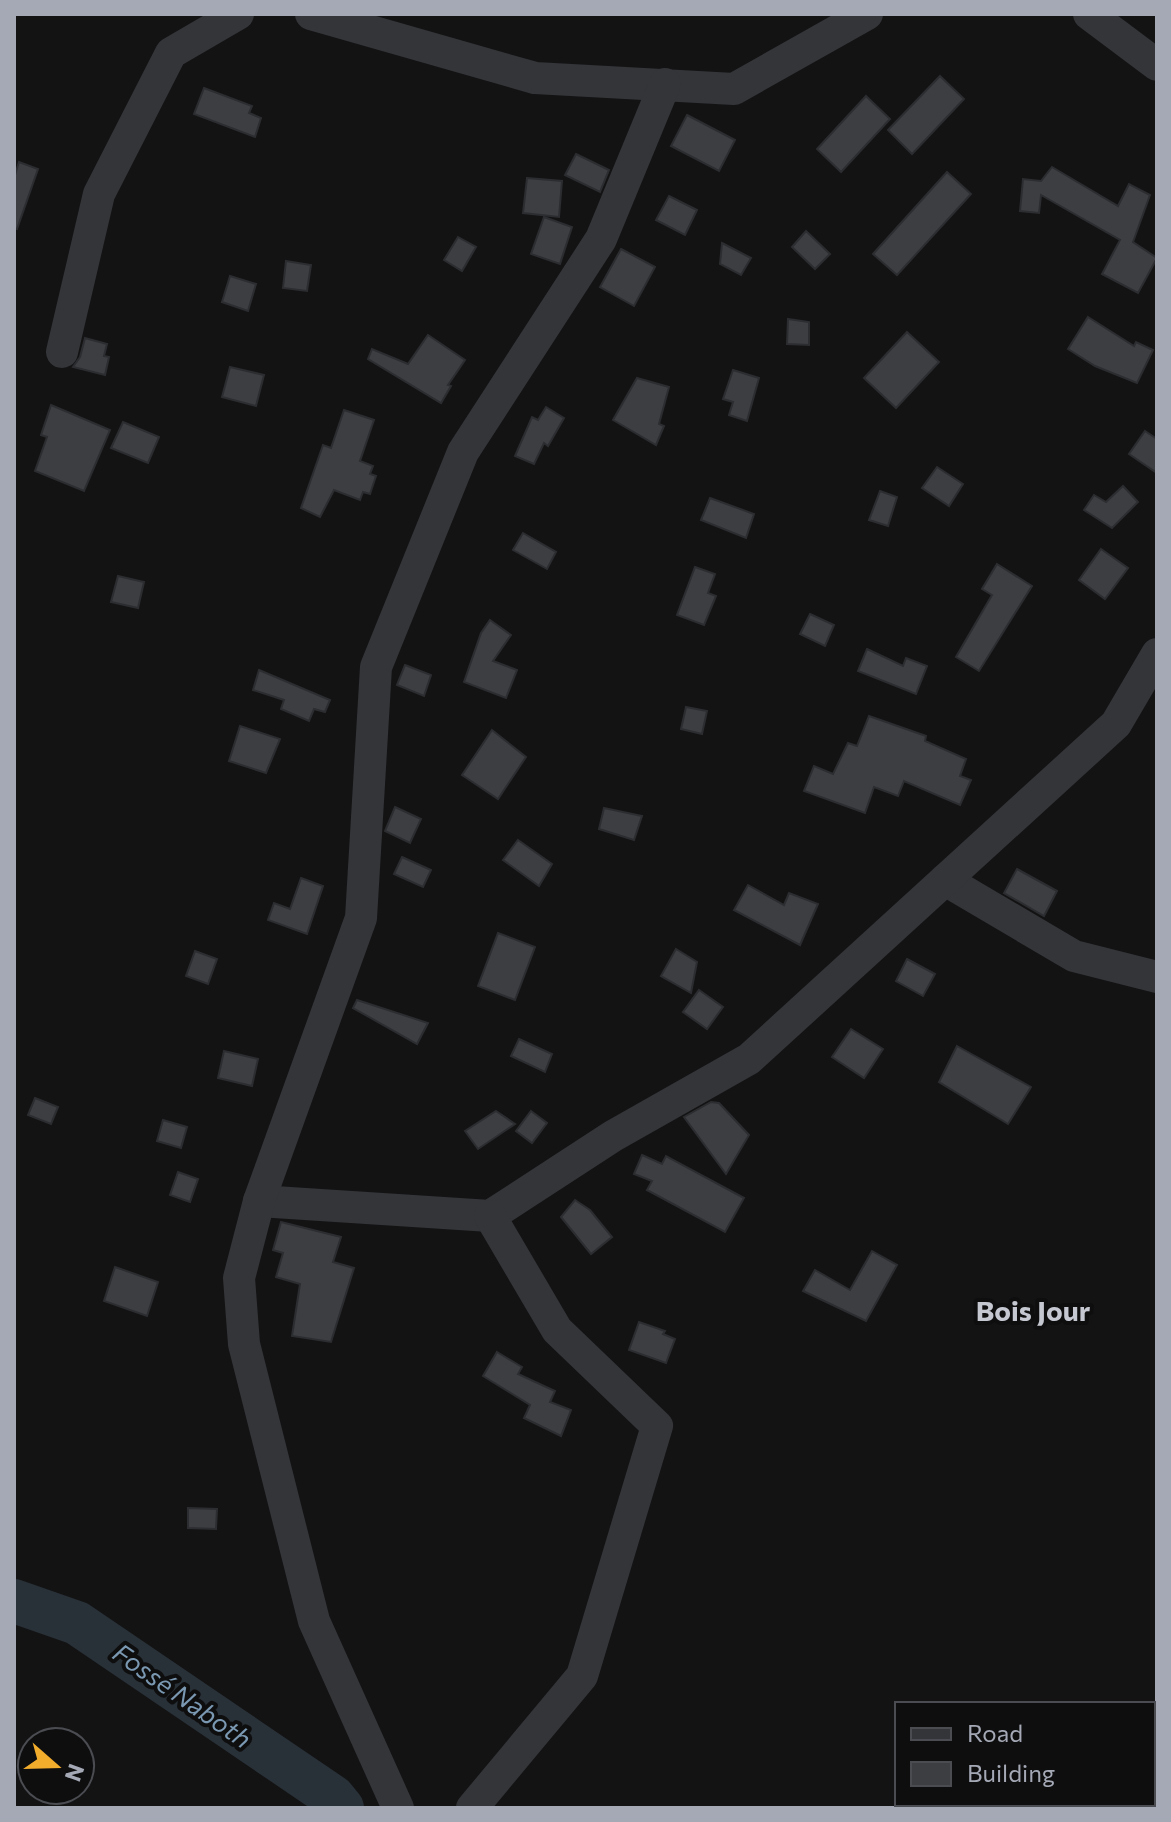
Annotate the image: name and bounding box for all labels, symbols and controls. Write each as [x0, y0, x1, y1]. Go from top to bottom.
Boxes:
district label: Bois Jour [976, 1293, 1091, 1327]
water label: Fossé Naboth [108, 1636, 258, 1754]
legend [895, 1702, 1155, 1806]
text: Road [967, 1718, 1023, 1747]
north arrow [16, 1726, 96, 1806]
text: Building [967, 1758, 1055, 1787]
text: N [60, 1761, 91, 1785]

